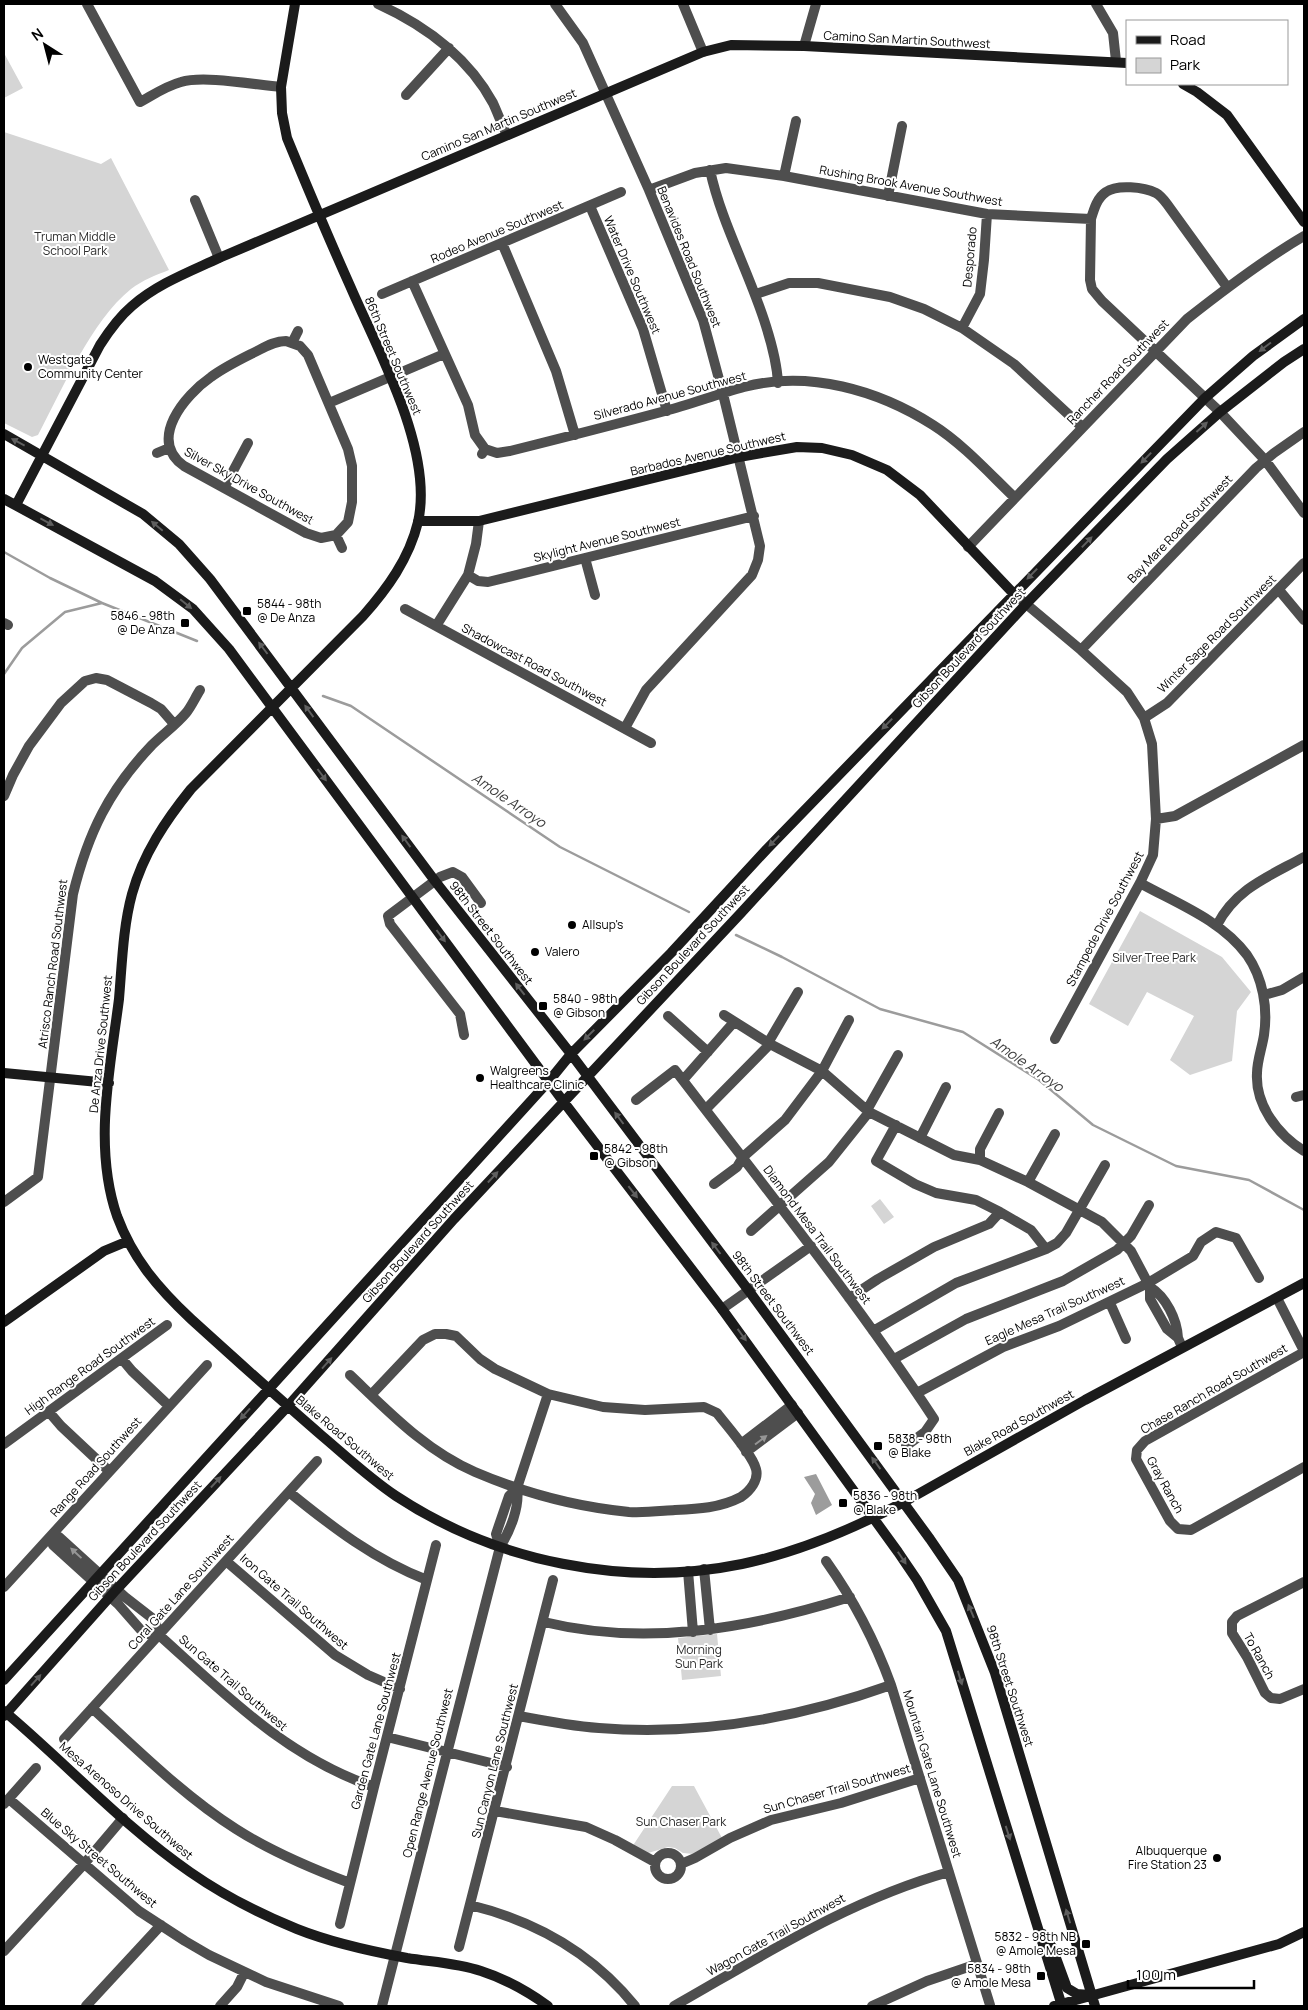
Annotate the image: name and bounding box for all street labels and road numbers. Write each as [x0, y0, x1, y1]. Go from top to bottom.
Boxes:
street label: Camino San Martin Southwest [823, 27, 991, 52]
street label: Camino San Martin Southwest [418, 84, 579, 165]
street label: Rushing Brook Avenue Southwest [818, 161, 1004, 210]
street label: Benavides Road Southwest [653, 184, 726, 330]
street label: Rodeo Avenue Southwest [428, 196, 566, 267]
street label: Water Drive Southwest [600, 213, 665, 337]
street label: Desporado [958, 226, 981, 288]
street label: 86th Street Southwest [361, 294, 426, 418]
street label: Rancher Road Southwest [1063, 315, 1173, 428]
street label: Silverado Avenue Southwest [592, 367, 748, 424]
street label: Barbados Avenue Southwest [628, 427, 787, 480]
street label: Silver Sky Drive Southwest [181, 443, 317, 528]
street label: Bay Mare Road Southwest [1123, 471, 1236, 586]
street label: Skylight Avenue Southwest [532, 513, 682, 566]
street label: Winter Sage Road Southwest [1154, 570, 1280, 697]
street label: Gibson Boulevard Southwest [908, 584, 1029, 712]
street label: Shadowcast Road Southwest [459, 619, 610, 710]
street label: Stampede Drive Southwest [1062, 848, 1148, 989]
street label: 98th Street Southwest [446, 877, 537, 988]
street label: Atrisco Ranch Road Southwest [34, 878, 71, 1050]
street label: Gibson Boulevard Southwest [632, 881, 753, 1009]
street label: De Anza Drive Southwest [85, 974, 116, 1114]
street label: Diamond Mesa Trail Southwest [760, 1162, 875, 1308]
street label: Gibson Boulevard Southwest [358, 1177, 477, 1306]
street label: 98th Street Southwest [728, 1247, 819, 1359]
street label: Eagle Mesa Trail Southwest [982, 1272, 1128, 1349]
street label: High Range Road Southwest [21, 1312, 158, 1419]
street label: Chase Ranch Road Southwest [1137, 1339, 1291, 1438]
street label: Blake Road Southwest [961, 1385, 1077, 1460]
street label: Blake Road Southwest [293, 1391, 398, 1484]
street label: Range Road Southwest [46, 1413, 145, 1520]
street label: Gray Ranch [1143, 1453, 1188, 1516]
street label: Gibson Boulevard Southwest [84, 1477, 205, 1605]
street label: Coral Gate Lane Southwest [124, 1530, 237, 1653]
street label: Iron Gate Trail Southwest [236, 1550, 352, 1654]
street label: 98th Street Southwest [983, 1623, 1038, 1749]
street label: To Ranch [1240, 1629, 1279, 1682]
street label: Sun Gate Trail Southwest [175, 1631, 292, 1735]
street label: Garden Gate Lane Southwest [346, 1650, 405, 1811]
street label: Sun Canyon Lane Southwest [467, 1682, 522, 1840]
street label: Open Range Avenue Southwest [398, 1686, 457, 1859]
street label: Mountain Gate Lane Southwest [899, 1688, 966, 1860]
street label: Mesa Arenoso Drive Southwest [56, 1738, 197, 1864]
street label: Sun Chaser Trail Southwest [761, 1759, 913, 1818]
street label: Blue Sky Street Southwest [38, 1804, 161, 1912]
street label: Wagon Gate Trail Southwest [703, 1889, 848, 1980]

